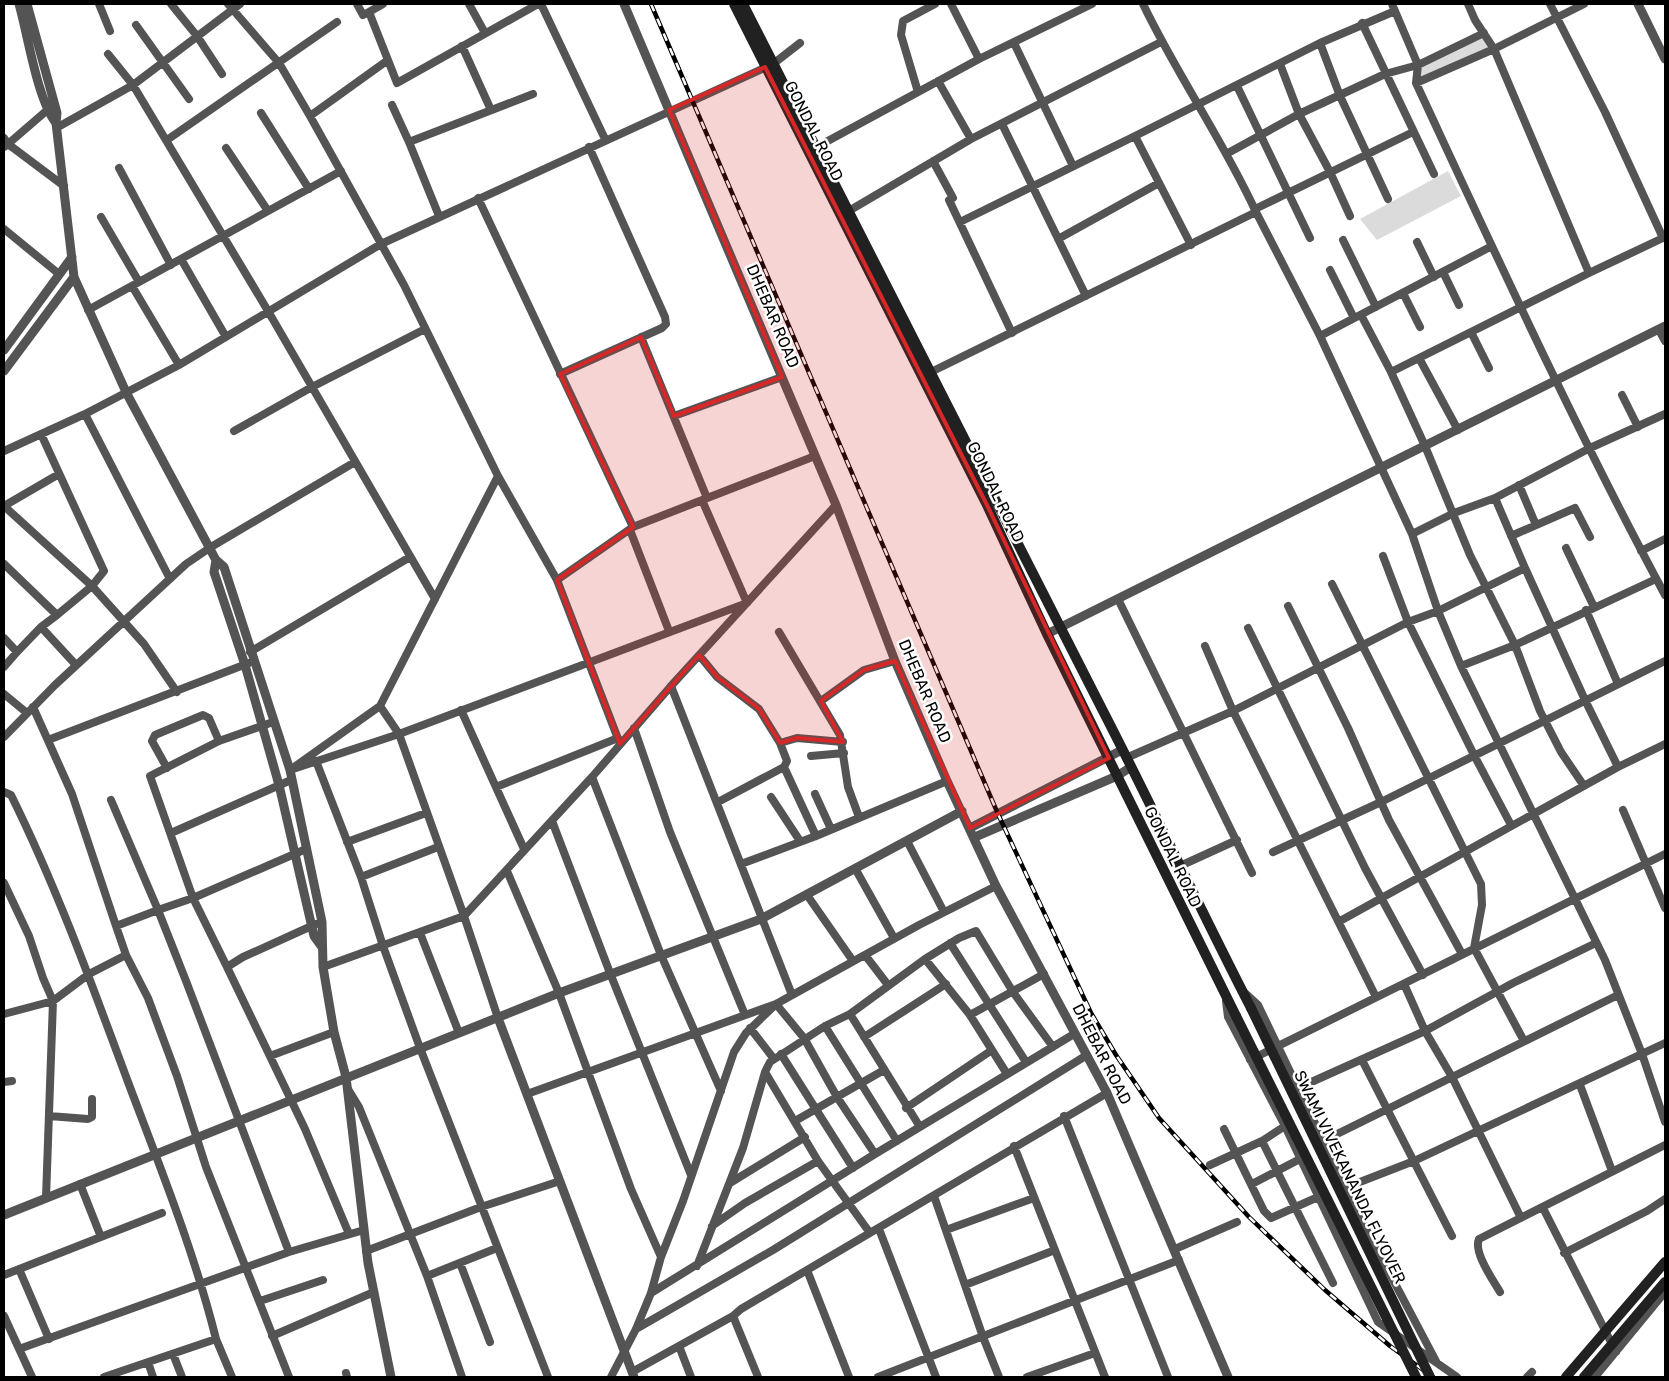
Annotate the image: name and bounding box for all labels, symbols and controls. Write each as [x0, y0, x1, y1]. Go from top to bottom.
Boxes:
street label: GONDAL ROAD [781, 78, 847, 184]
street label: DHEBAR ROAD [743, 261, 803, 371]
street label: GONDAL ROAD [963, 439, 1029, 545]
street label: DHEBAR ROAD [895, 636, 955, 746]
street label: GONDAL ROAD [1140, 804, 1206, 910]
street label: DHEBAR ROAD [1068, 1000, 1136, 1108]
street label: SWAMI VIVEKANANDA FLYOVER [1290, 1067, 1410, 1287]

